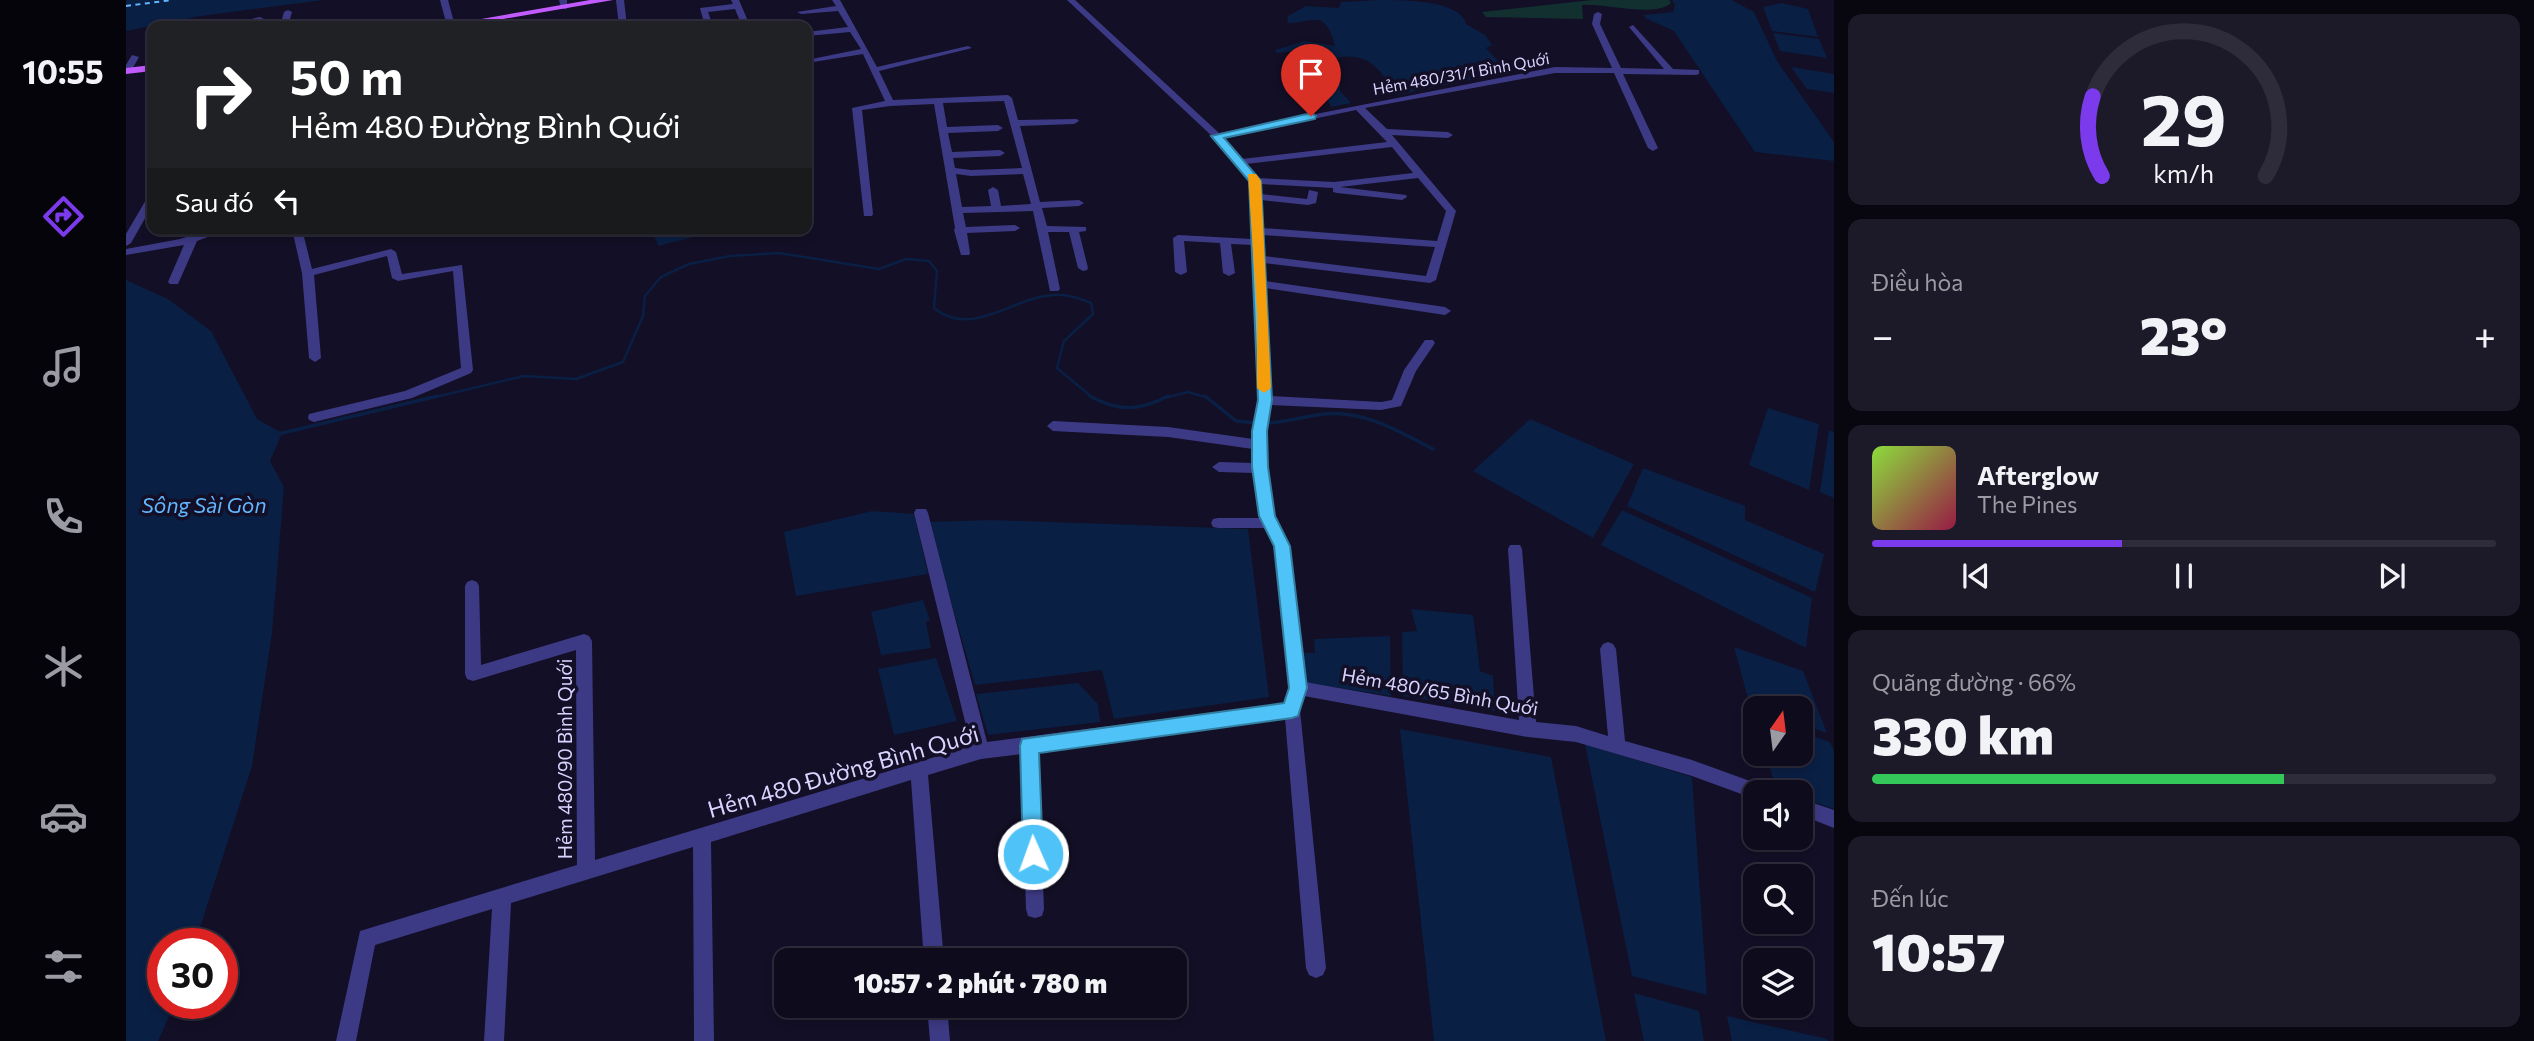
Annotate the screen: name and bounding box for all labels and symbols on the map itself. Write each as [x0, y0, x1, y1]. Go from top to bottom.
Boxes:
pin [1281, 44, 1341, 116]
street label: Hẻm 480/31/1 Bình Quới [1371, 48, 1551, 98]
water label: Sông Sài Gòn [142, 492, 266, 517]
street label: Hẻm 480/90 Bình Quới [553, 659, 576, 859]
street label: Hẻm 480/65 Bình Quới [1340, 662, 1540, 720]
north arrow [1743, 696, 1813, 766]
street label: Hẻm 480 Đường Bình Quới [704, 719, 982, 823]
position arrow [996, 817, 1070, 891]
speed limit sign: 30 [147, 928, 238, 1019]

